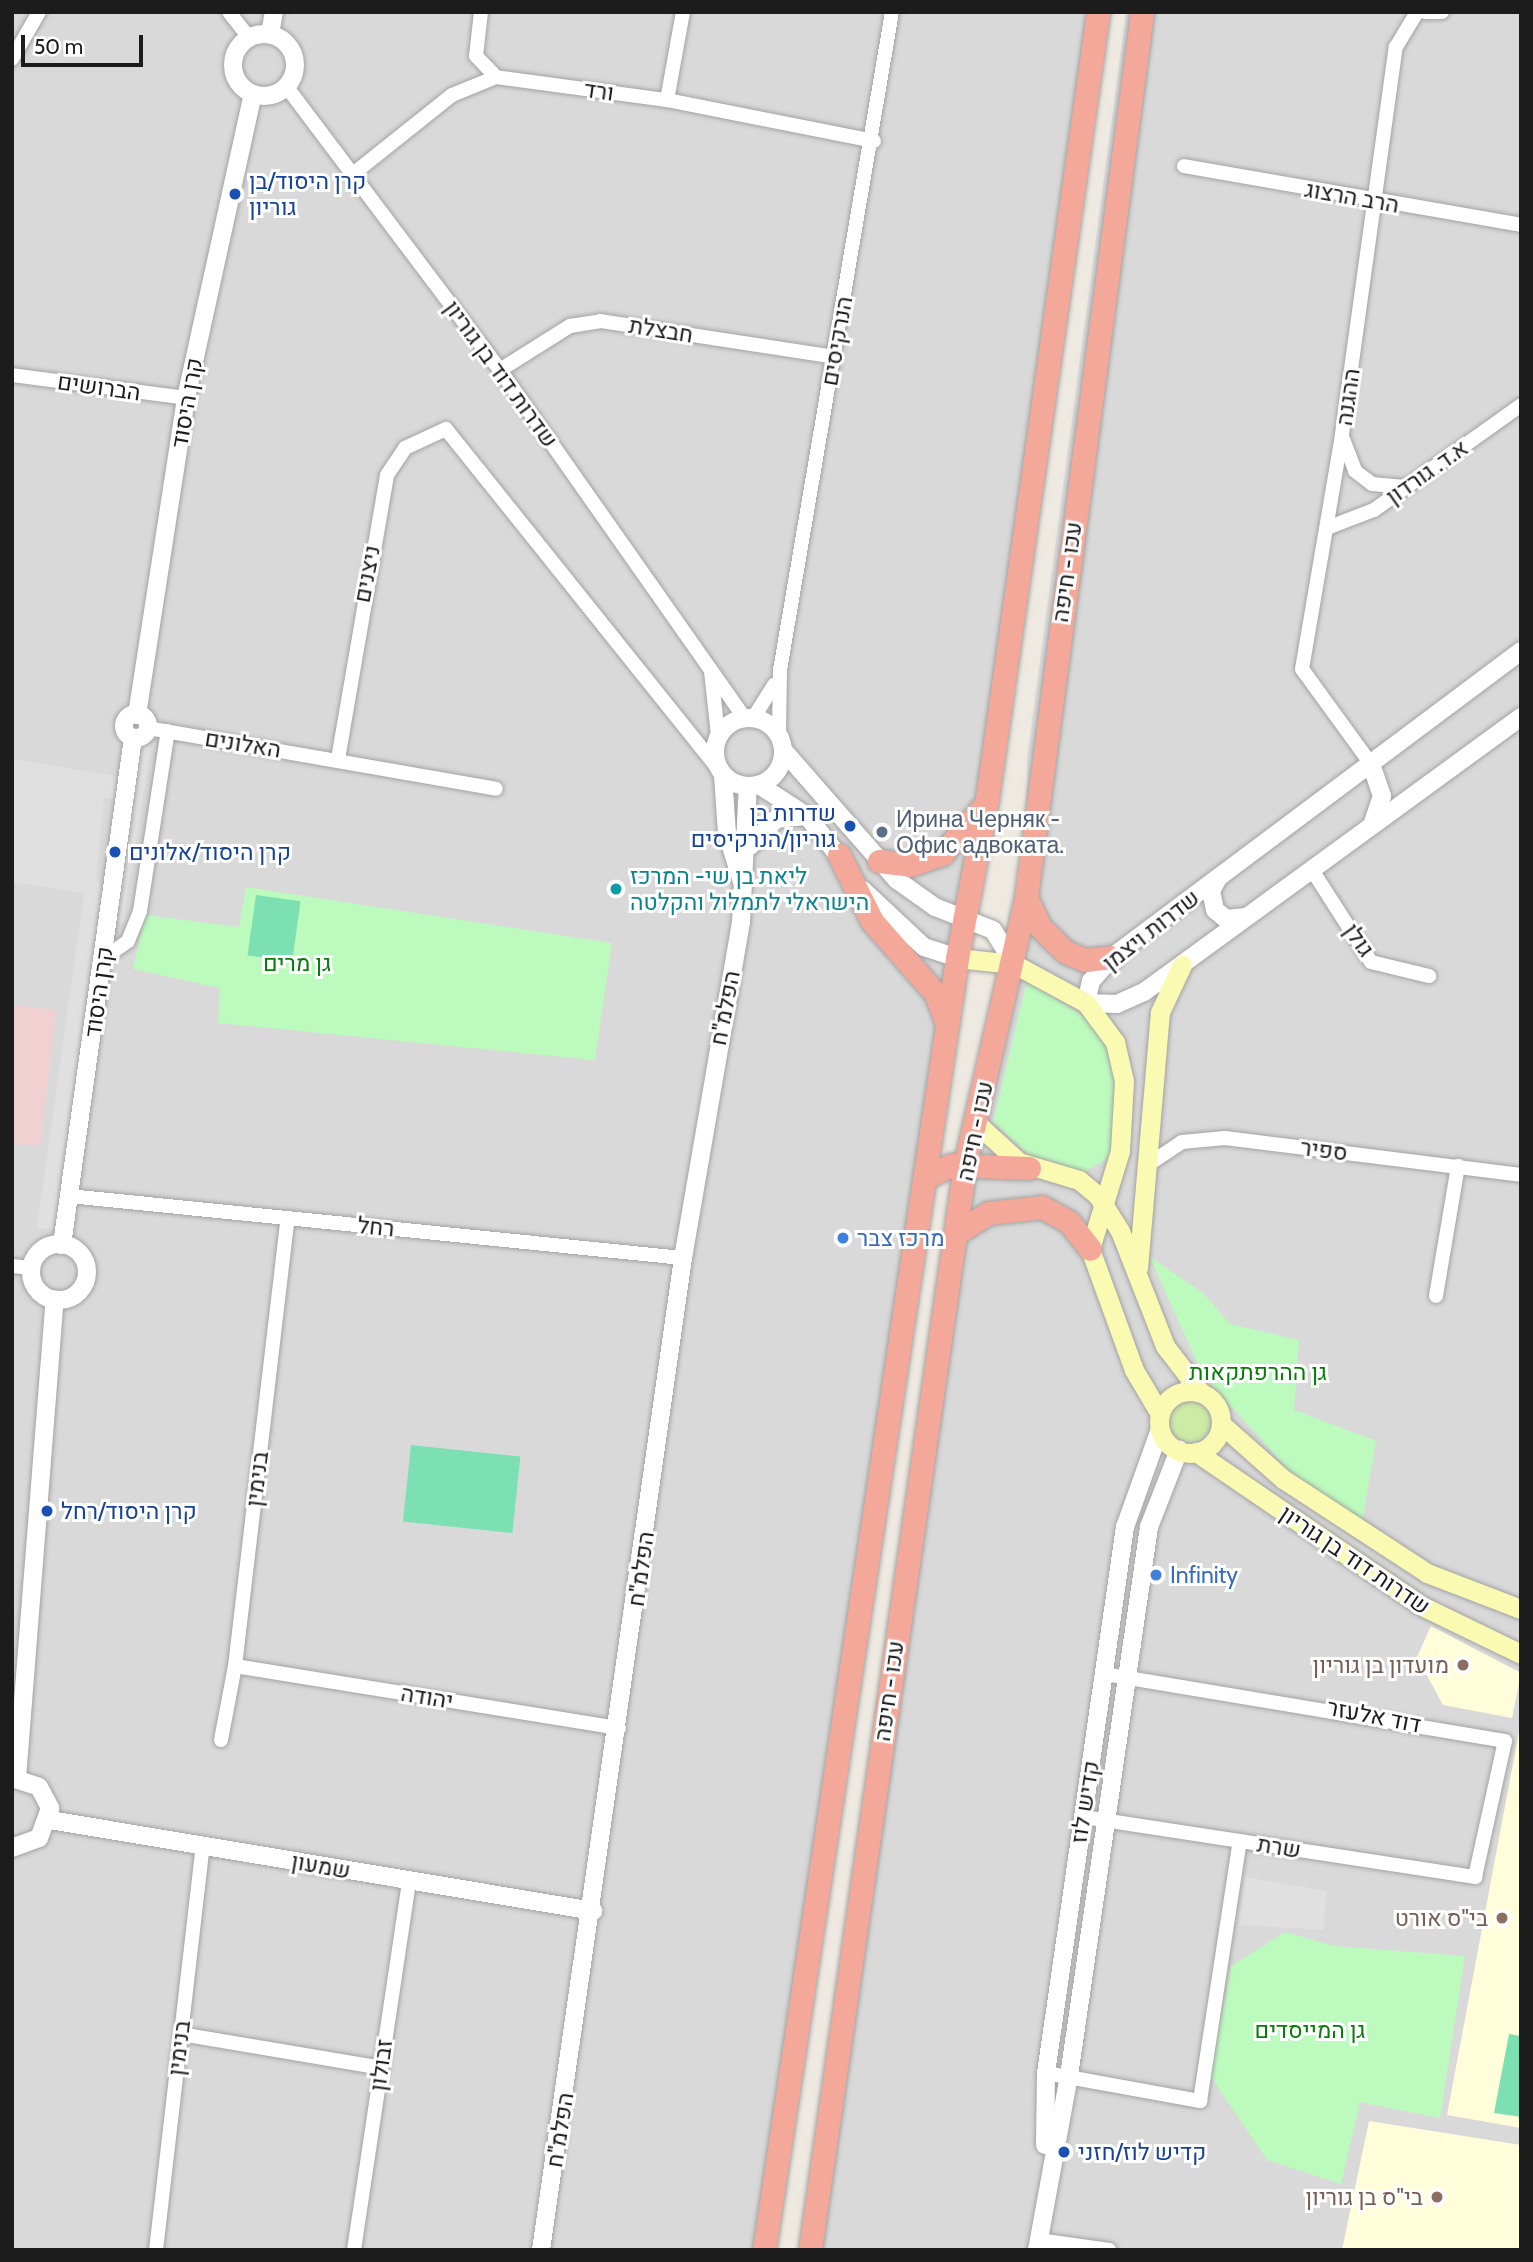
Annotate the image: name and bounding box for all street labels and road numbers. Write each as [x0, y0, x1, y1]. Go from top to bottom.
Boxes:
street label: ורד [582, 75, 616, 107]
street label: הרב הרצוג [1303, 175, 1401, 219]
street label: הנרקיסים [816, 294, 858, 388]
street label: שדרות דוד בן גוריון [438, 295, 564, 453]
street label: חבצלת [627, 311, 695, 349]
street label: קרן היסוד [165, 356, 209, 450]
street label: ההגנה [1330, 366, 1366, 428]
street label: הברושים [56, 368, 142, 406]
street label: א.ד. גורדון [1381, 434, 1473, 510]
street label: עכו - חיפה [1046, 520, 1088, 624]
street label: ניצנים [348, 543, 386, 605]
street label: האלונים [203, 724, 283, 764]
street label: שדרות ויצמן [1097, 884, 1205, 976]
street label: גולן [1338, 918, 1380, 962]
street label: קרן היסוד [79, 945, 119, 1039]
street label: הפלמ"ח [704, 968, 746, 1048]
street label: עכו - חיפה [951, 1079, 999, 1183]
street label: ספיר [1299, 1133, 1349, 1167]
street label: רחל [356, 1211, 396, 1243]
street label: בנימין [240, 1450, 274, 1508]
street label: שדרות דוד בן גוריון [1275, 1500, 1435, 1620]
street label: הפלמ"ח [622, 1530, 660, 1608]
street label: עכו - חיפה [868, 1639, 910, 1743]
street label: יהודה [399, 1679, 455, 1715]
street label: דוד אלעזר [1325, 1693, 1423, 1739]
street label: קדיש לוז [1065, 1759, 1105, 1845]
street label: שרת [1255, 1830, 1303, 1864]
street label: שמעון [289, 1847, 353, 1885]
street label: בנימין [162, 2019, 196, 2077]
street label: זבולון [364, 2037, 398, 2093]
street label: הפלמ"ח [540, 2090, 580, 2170]

